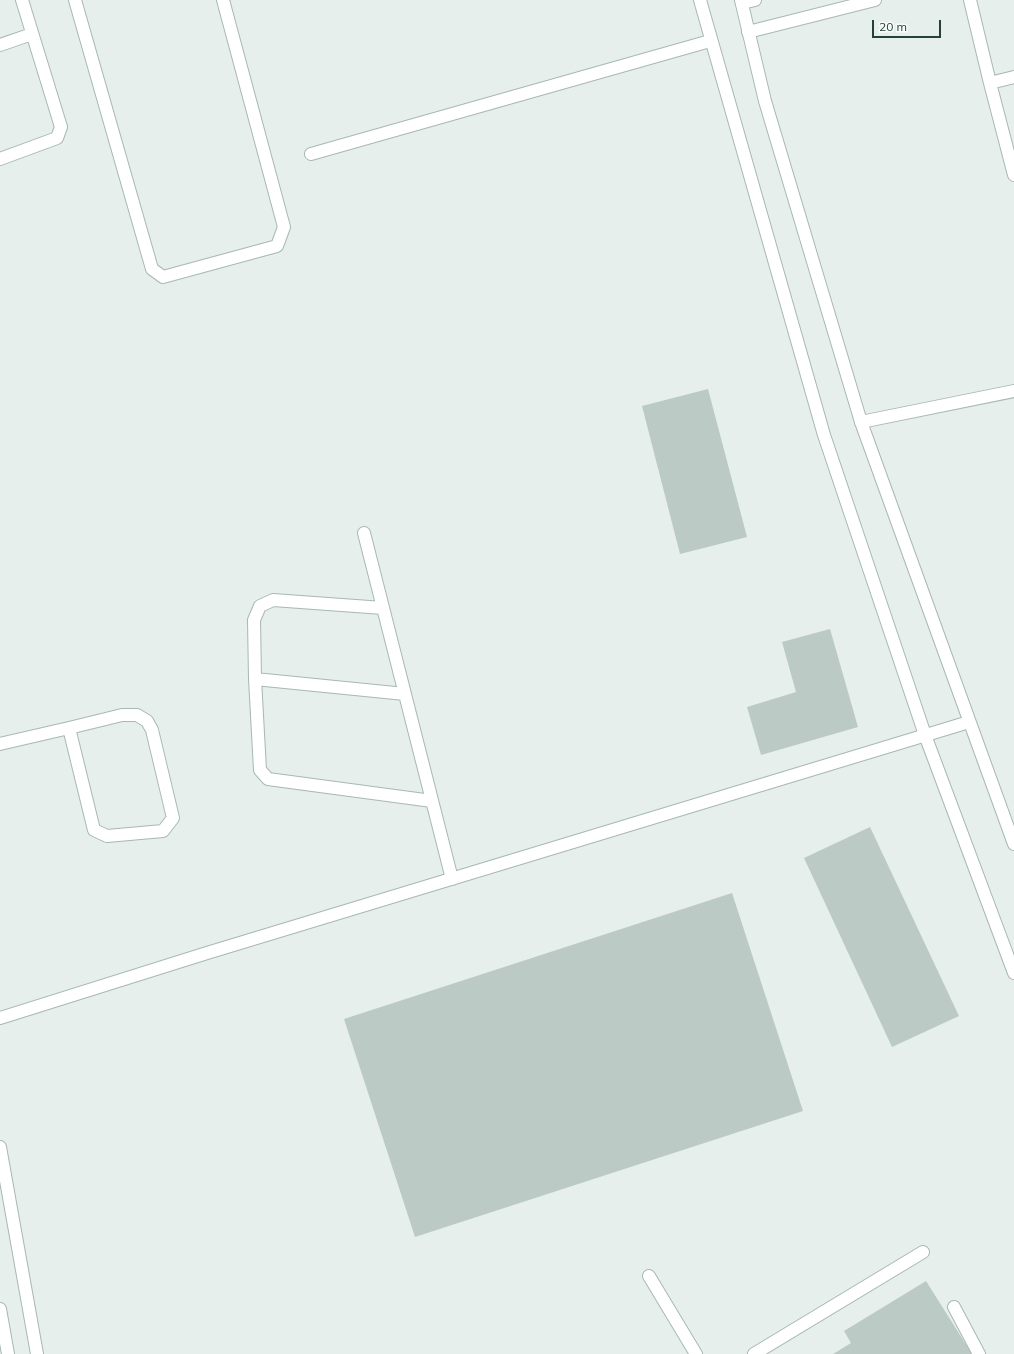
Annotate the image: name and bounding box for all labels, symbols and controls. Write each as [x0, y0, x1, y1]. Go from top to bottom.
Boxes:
scale bar [874, 12, 943, 38]
text: 20 m [879, 19, 907, 34]

